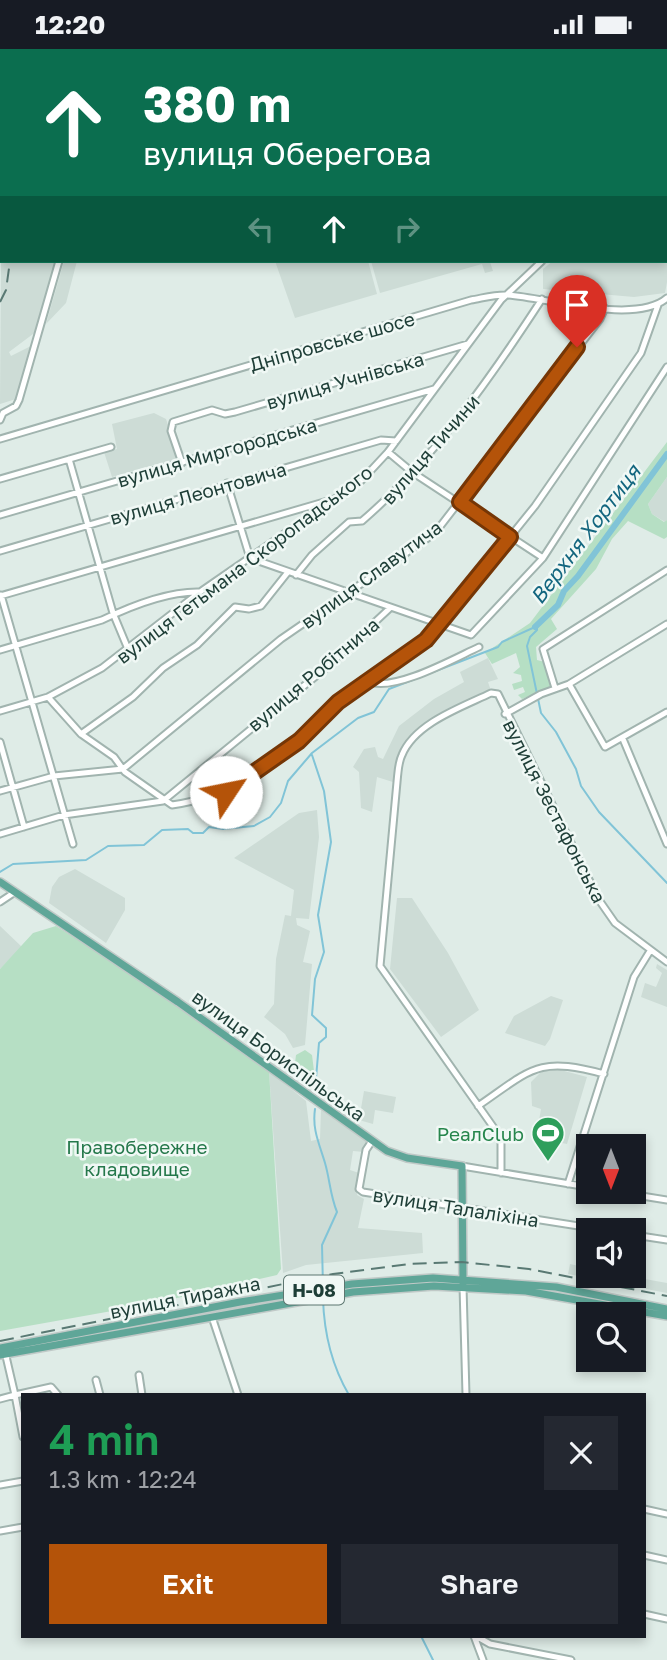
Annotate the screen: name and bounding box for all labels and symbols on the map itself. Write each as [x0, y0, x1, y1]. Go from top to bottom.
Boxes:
pin [547, 275, 607, 347]
street label: Дніпровське шосе [247, 306, 417, 376]
street label: вулиця Учнівська [263, 346, 427, 414]
street label: вулиця Тичини [376, 389, 484, 509]
street label: вулиця Миргородська [115, 412, 319, 492]
street label: вулиця Леонтовича [107, 457, 289, 529]
water label: Верхня Хортиця [524, 458, 647, 609]
street label: вулиця Гетьмана Скоропадського [111, 460, 377, 668]
street label: вулиця Славутича [296, 515, 446, 633]
street label: вулиця Робітнича [243, 612, 383, 736]
street label: вулиця Зестафонська [499, 715, 611, 907]
position arrow [189, 755, 263, 829]
street label: вулиця Бориспільська [188, 985, 370, 1125]
sports icon: РеалClub [529, 1114, 567, 1163]
place label: РеалClub [437, 1122, 524, 1145]
north arrow [576, 1134, 646, 1204]
park label: Правобережне кладовище [66, 1135, 208, 1180]
street label: вулиця Талаліхіна [371, 1183, 541, 1231]
street label: вулиця Тиражна [108, 1271, 262, 1323]
road number: Н-08 [284, 1275, 344, 1305]

